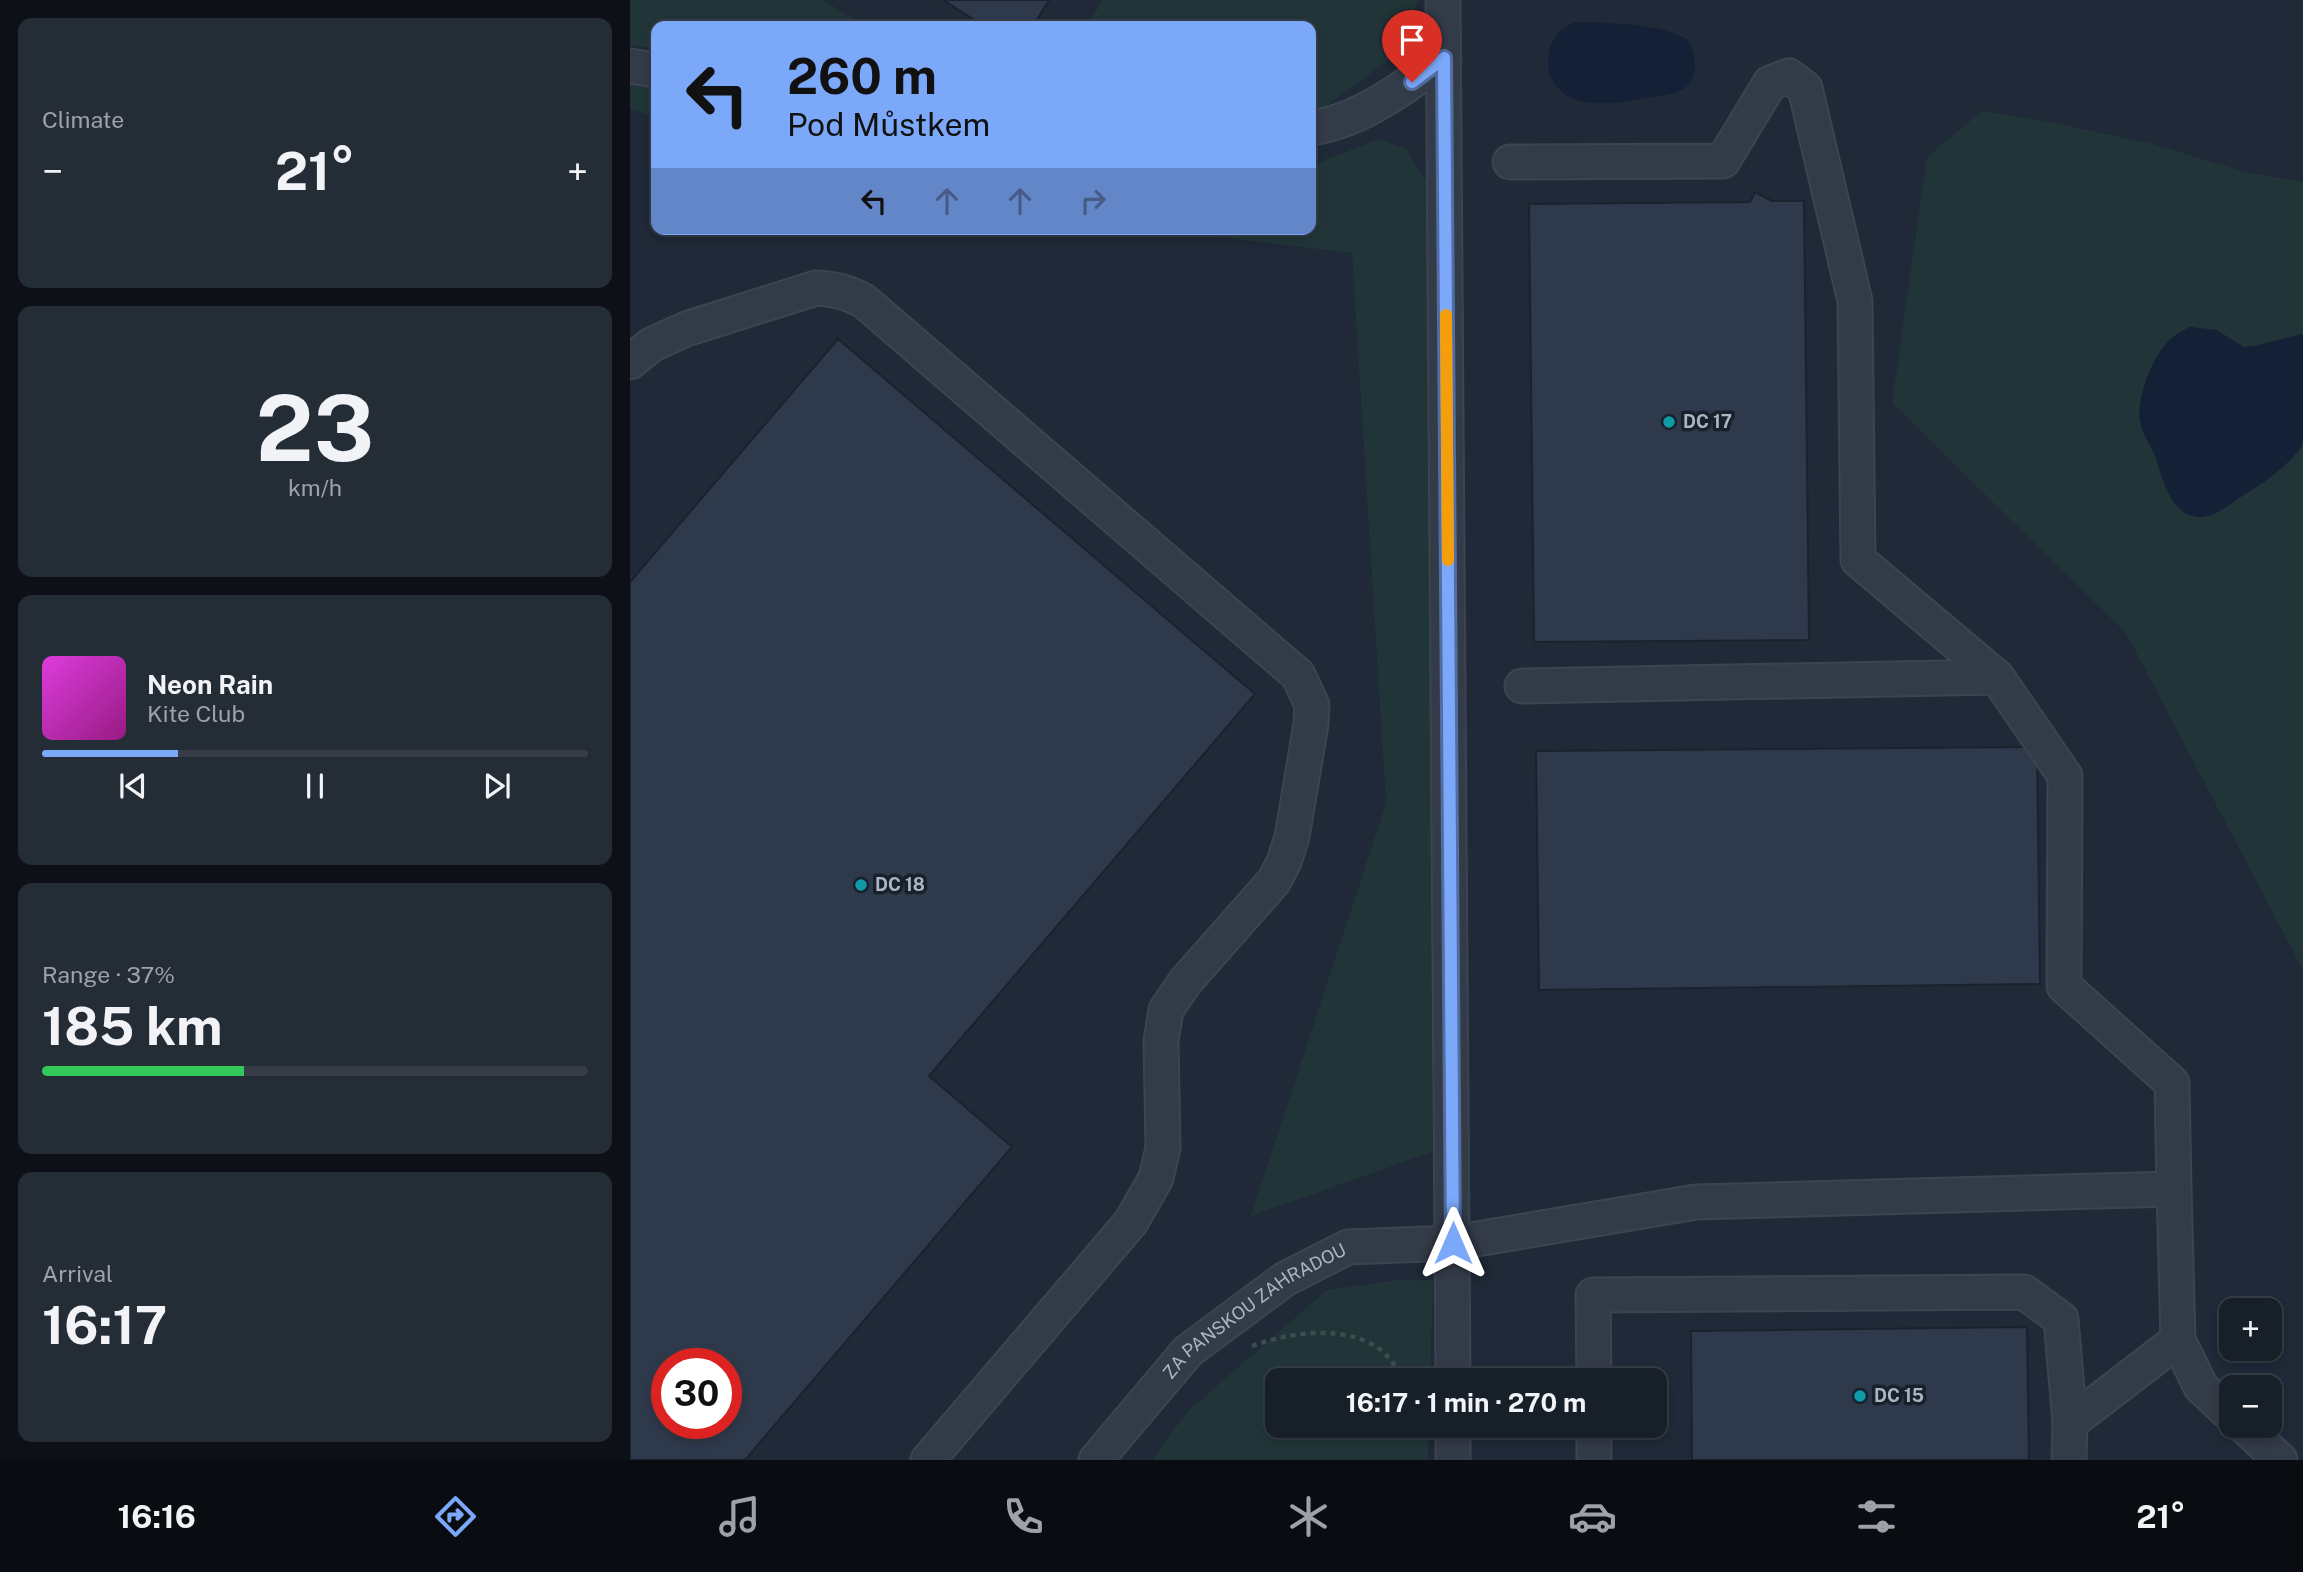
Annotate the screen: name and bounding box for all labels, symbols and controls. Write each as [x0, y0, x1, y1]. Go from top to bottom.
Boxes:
pin [1382, 10, 1442, 82]
icon: arrive [1393, 21, 1431, 59]
text: 260 m [787, 47, 937, 105]
icon: left [672, 49, 763, 140]
text: Climate [42, 106, 124, 133]
text: Pod Můstkem [787, 106, 990, 143]
text: 21° [275, 141, 355, 202]
text: − [42, 149, 63, 194]
text: + [567, 149, 588, 194]
icon: left [855, 182, 893, 220]
icon: ahead [928, 182, 966, 220]
icon: ahead [1001, 182, 1039, 220]
icon: right [1074, 182, 1112, 220]
text: 23 [256, 375, 374, 481]
place label: DC 17 [1683, 411, 1732, 432]
marker: DC 17 [1661, 414, 1677, 430]
text: km/h [288, 474, 342, 501]
text: Neon Rain [147, 669, 273, 700]
text: Kite Club [147, 700, 245, 727]
icon: previous [114, 767, 152, 805]
icon: pause [296, 767, 334, 805]
icon: next [478, 767, 516, 805]
place label: DC 18 [875, 874, 925, 895]
marker: DC 18 [853, 877, 869, 893]
text: Range · 37% [42, 961, 175, 988]
text: 185 km [42, 996, 223, 1057]
position arrow [1416, 1206, 1490, 1280]
street label: ZA PANSKOU ZAHRADOU [1158, 1239, 1349, 1383]
text: Arrival [42, 1260, 113, 1287]
text: 16:17 [42, 1295, 167, 1356]
map controls [2219, 1298, 2282, 1438]
button: + [2219, 1298, 2282, 1361]
speed limit sign: 30 [651, 1348, 742, 1439]
button: − [2219, 1375, 2282, 1438]
place label: DC 15 [1874, 1385, 1924, 1406]
text: 16:17 · 1 min · 270 m [1346, 1387, 1586, 1418]
marker: DC 15 [1852, 1388, 1868, 1404]
icon: directions [431, 1492, 480, 1541]
icon: music [715, 1492, 764, 1541]
icon: phone [999, 1492, 1048, 1541]
icon: climate [1284, 1492, 1333, 1541]
icon: car [1568, 1492, 1617, 1541]
icon: filters [1852, 1492, 1901, 1541]
text: 16:16 [118, 1498, 196, 1535]
text: 21° [2136, 1498, 2185, 1535]

